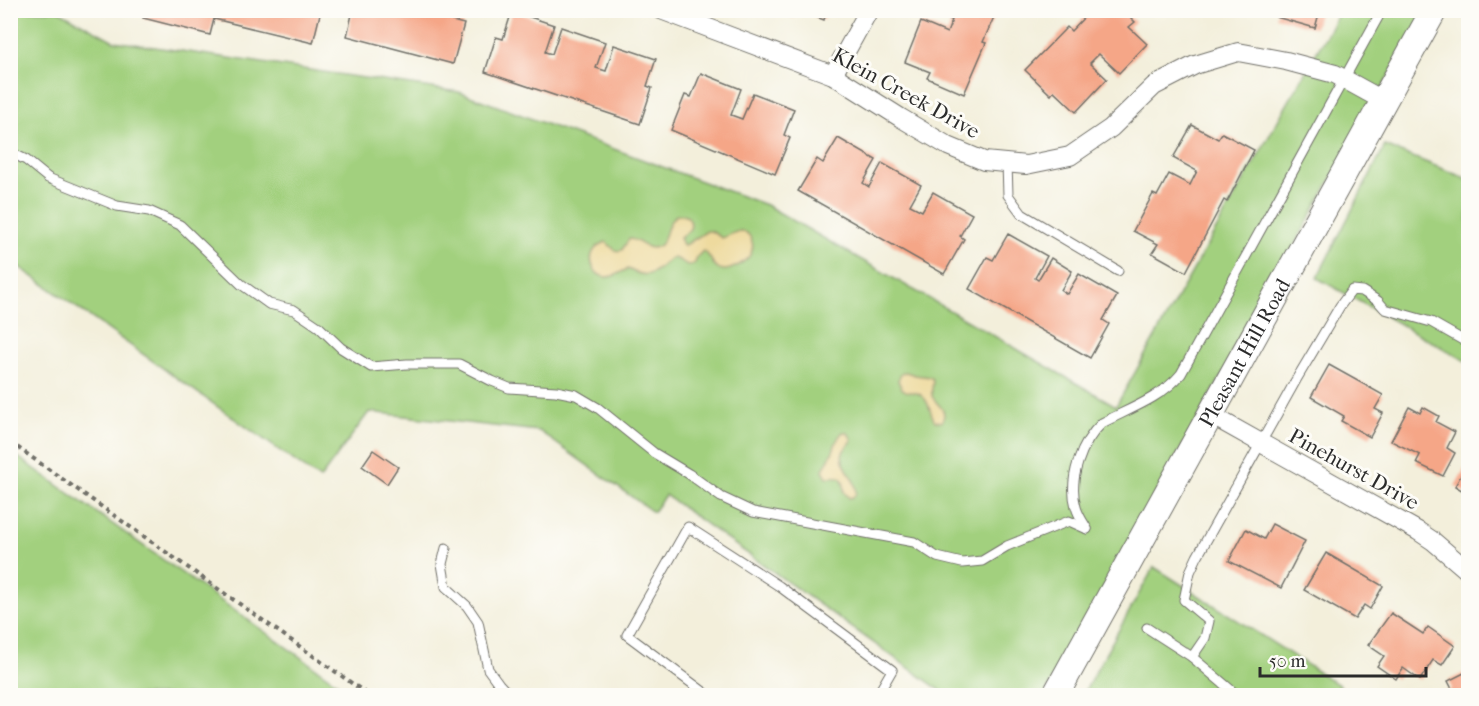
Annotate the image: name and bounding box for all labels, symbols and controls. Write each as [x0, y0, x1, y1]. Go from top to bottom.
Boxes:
street label: Klein Creek Drive [828, 43, 984, 143]
street label: Pleasant Hill Road [1194, 274, 1295, 431]
street label: Pinehurst Drive [1285, 423, 1423, 515]
scale bar [1260, 640, 1426, 678]
text: 50 m [1269, 651, 1306, 672]

